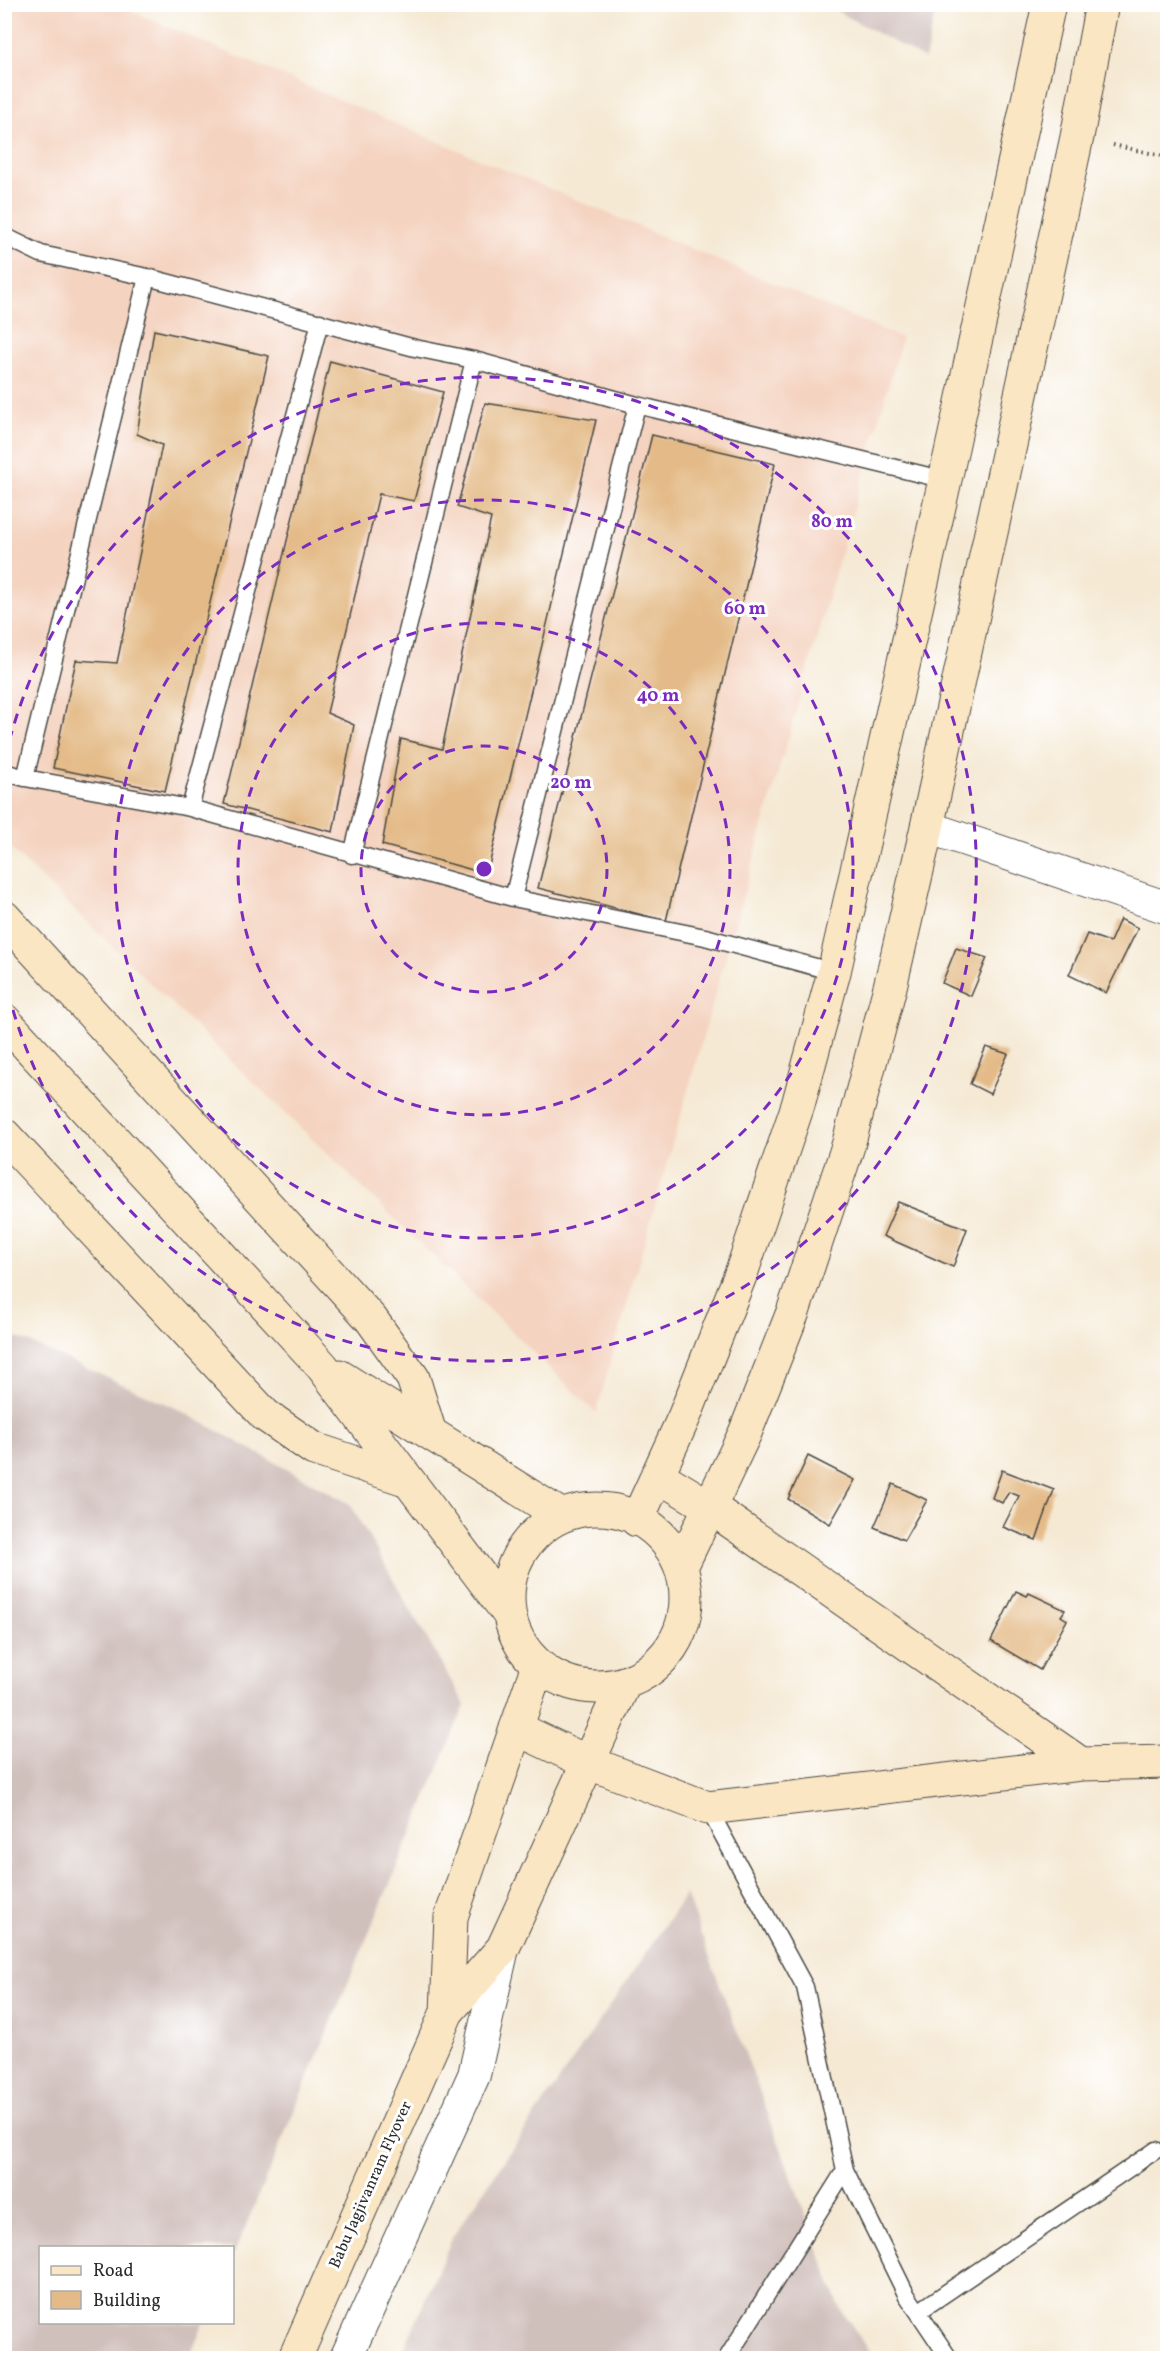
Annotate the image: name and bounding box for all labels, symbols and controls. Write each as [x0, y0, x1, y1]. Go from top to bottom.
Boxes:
text: 80 m [811, 510, 853, 535]
text: 60 m [724, 597, 766, 622]
text: 40 m [637, 684, 679, 709]
text: 20 m [550, 771, 592, 796]
centre of rings [474, 859, 494, 879]
street label: Babu Jagjivanram Flyover [324, 2098, 418, 2272]
legend [39, 2246, 234, 2324]
text: Road [93, 2259, 134, 2284]
text: Building [93, 2289, 161, 2314]

